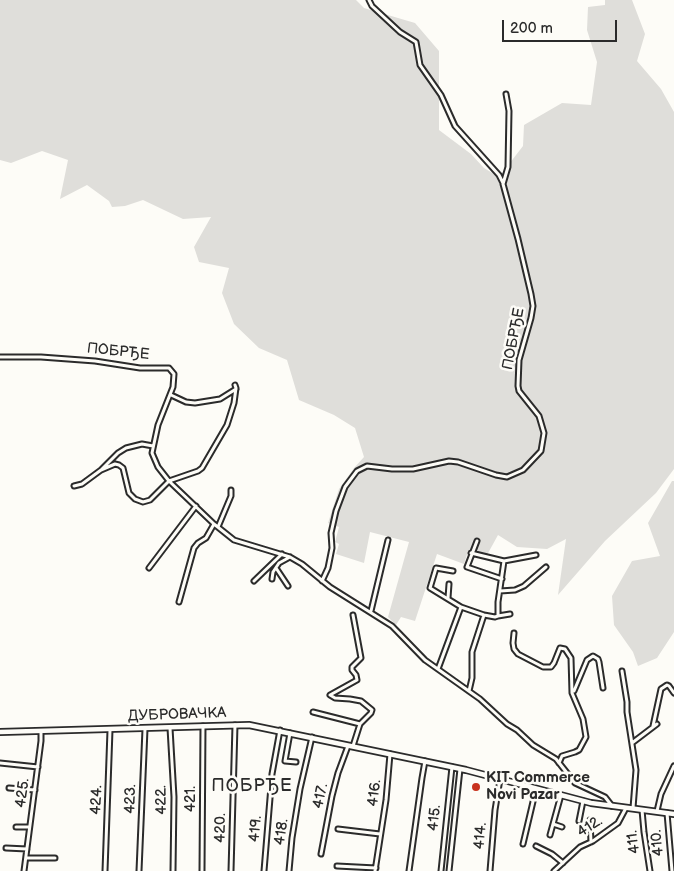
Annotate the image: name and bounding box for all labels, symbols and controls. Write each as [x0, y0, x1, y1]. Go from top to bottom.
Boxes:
scale bar [504, 10, 619, 42]
text: 200 m [510, 19, 553, 38]
street label: ПОБРЂЕ [499, 306, 529, 372]
street label: ПОБРЂЕ [86, 340, 150, 364]
street label: ДУБРОВАЧКА [128, 704, 226, 726]
place label: KIT Commerce Novi Pazar [486, 769, 590, 804]
district label: ПОБРЂЕ [211, 775, 293, 797]
street label: 425. [12, 777, 34, 809]
street label: 416. [364, 778, 386, 808]
marker: KIT Commerce Novi Pazar [470, 781, 482, 793]
street label: 417. [310, 782, 332, 810]
street label: 423. [121, 784, 141, 814]
street label: 424. [87, 785, 107, 815]
street label: 422. [153, 785, 171, 815]
street label: 421. [182, 786, 200, 812]
street label: 415. [425, 804, 445, 832]
street label: 412. [574, 812, 606, 842]
street label: 420. [212, 813, 230, 843]
street label: 419. [246, 815, 266, 843]
street label: 418. [271, 818, 293, 846]
street label: 414. [471, 822, 491, 850]
street label: 411. [624, 829, 644, 855]
street label: 410. [648, 829, 668, 857]

